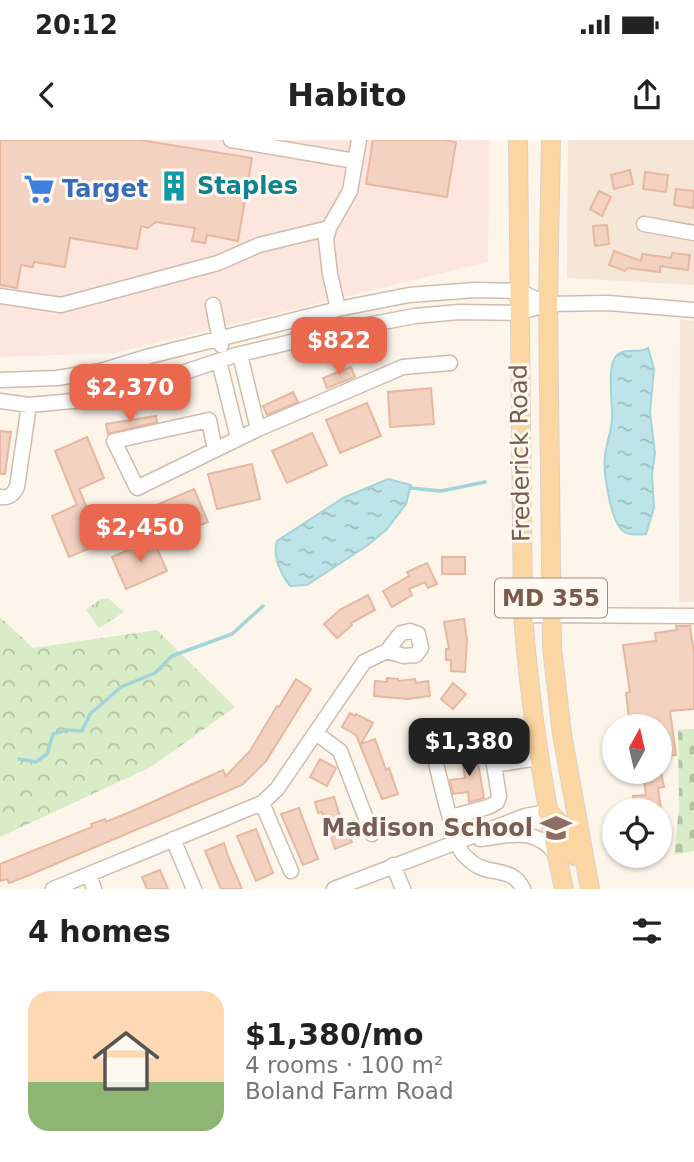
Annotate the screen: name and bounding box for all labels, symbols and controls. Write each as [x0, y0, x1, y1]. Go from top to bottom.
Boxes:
text: 20:12 [35, 10, 118, 40]
icon: back [28, 76, 66, 114]
text: Habito [287, 76, 407, 114]
icon: share [628, 76, 666, 114]
building icon: Staples [157, 169, 191, 203]
supermarket icon: Target [22, 172, 56, 206]
place label: Staples [197, 172, 298, 200]
place label: Target [62, 175, 148, 203]
pin: $822 [298, 317, 380, 377]
text: $822 [307, 327, 371, 353]
pin: $2,370 [73, 364, 187, 424]
street label: Frederick Road [504, 364, 536, 542]
text: $2,370 [86, 374, 174, 400]
pin: $2,450 [83, 504, 197, 564]
text: $2,450 [96, 514, 184, 540]
road number: MD 355 [495, 578, 607, 618]
north arrow [602, 714, 672, 784]
map controls [602, 714, 672, 868]
pin: $1,380 [412, 718, 526, 778]
text: $1,380 [425, 728, 513, 754]
button: locate [602, 798, 672, 868]
school or university icon: Madison School [539, 811, 573, 845]
place label: Madison School [322, 814, 533, 842]
icon: filters [628, 912, 666, 950]
text: 4 homes [28, 914, 171, 949]
text: $1,380/mo [245, 1017, 424, 1052]
icon: home [84, 1019, 168, 1103]
text: 4 rooms · 100 m² [245, 1052, 443, 1078]
text: Boland Farm Road [245, 1078, 454, 1104]

